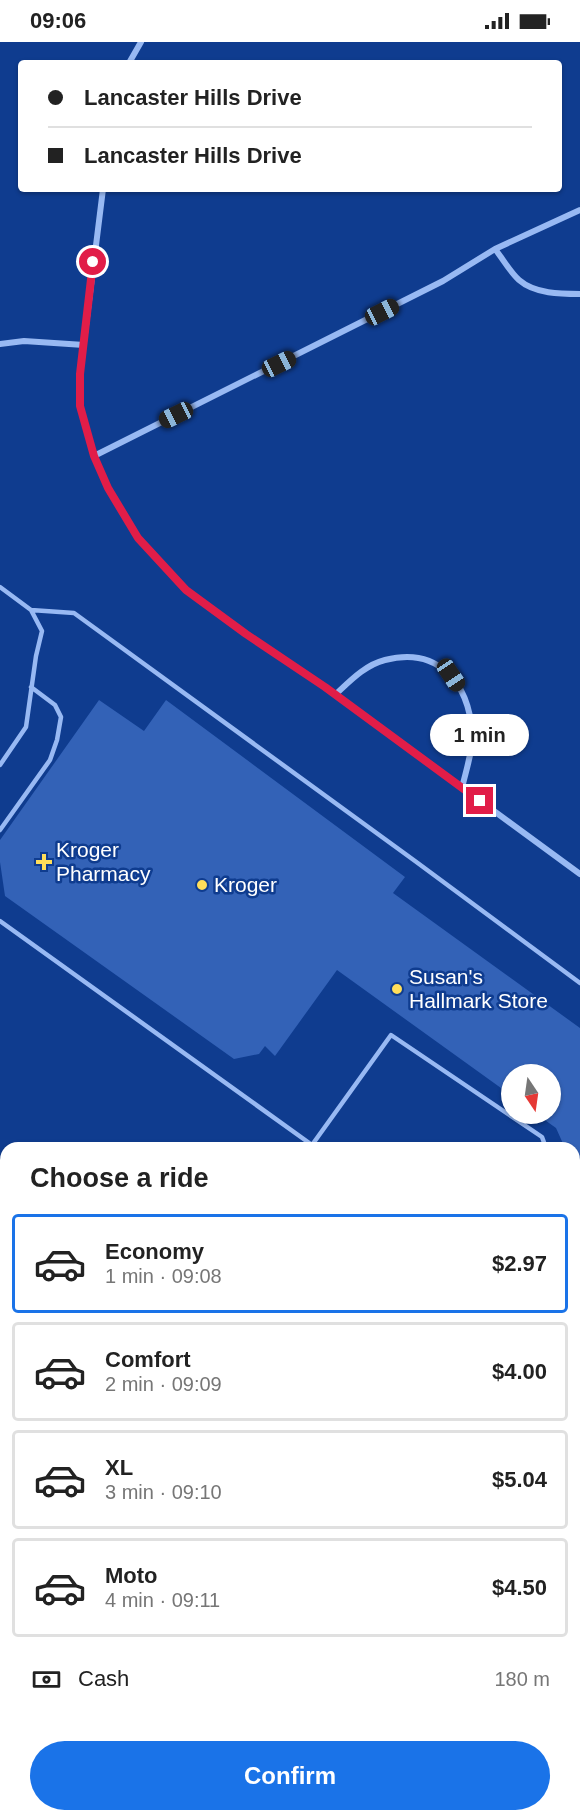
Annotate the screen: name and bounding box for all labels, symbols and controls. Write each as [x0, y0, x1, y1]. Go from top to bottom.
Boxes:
text: 09:06 [30, 8, 86, 33]
text: Lancaster Hills Drive [84, 85, 302, 110]
text: Lancaster Hills Drive [84, 143, 302, 168]
route start [79, 248, 106, 275]
car [362, 296, 402, 328]
car [259, 348, 299, 380]
car [156, 399, 196, 431]
car [433, 655, 469, 695]
callout: 1 min [430, 714, 530, 756]
text: 1 min [453, 724, 506, 746]
route end [466, 787, 493, 814]
place label: Kroger Pharmacy [56, 838, 151, 885]
marker: Kroger Pharmacy [37, 855, 51, 869]
place label: Kroger [214, 873, 277, 896]
marker: Kroger [195, 878, 209, 892]
place label: Susan's Hallmark Store [409, 965, 548, 1012]
marker: Susan's Hallmark Store [390, 982, 404, 996]
north arrow [501, 1064, 561, 1124]
map controls [501, 1064, 561, 1124]
text: Choose a ride [30, 1163, 209, 1193]
icon: car [33, 1237, 87, 1291]
text: Economy [105, 1239, 204, 1264]
text: $2.97 [492, 1251, 547, 1276]
text: 1 min · 09:08 [105, 1265, 222, 1287]
icon: car [33, 1345, 87, 1399]
text: Comfort [105, 1347, 191, 1372]
text: $4.00 [492, 1359, 547, 1384]
text: 2 min · 09:09 [105, 1373, 222, 1395]
icon: car [33, 1453, 87, 1507]
text: XL [105, 1455, 133, 1480]
text: $5.04 [492, 1467, 547, 1492]
text: 3 min · 09:10 [105, 1481, 222, 1503]
icon: car [33, 1561, 87, 1615]
text: Moto [105, 1563, 158, 1588]
text: $4.50 [492, 1575, 547, 1600]
text: 4 min · 09:11 [105, 1589, 220, 1611]
icon: cash [30, 1663, 63, 1696]
text: Cash [78, 1666, 129, 1691]
text: 180 m [494, 1668, 550, 1690]
button: Confirm [30, 1741, 550, 1810]

